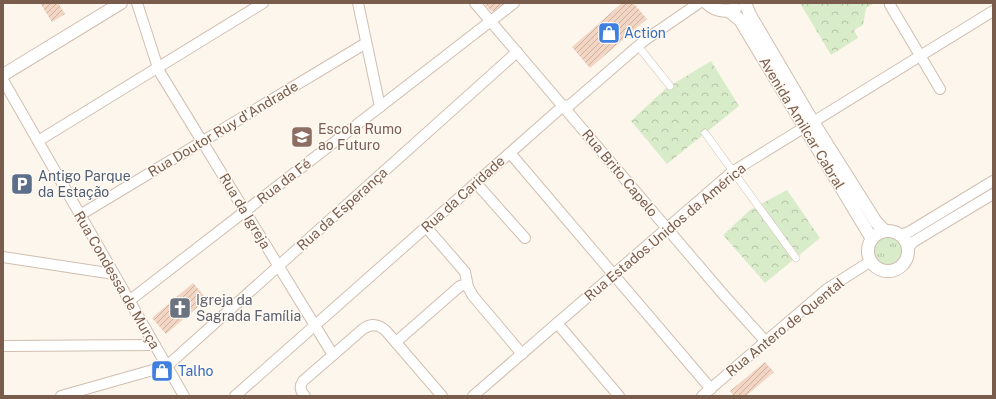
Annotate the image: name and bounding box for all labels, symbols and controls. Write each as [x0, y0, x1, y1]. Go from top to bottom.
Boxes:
shop icon: Action [596, 20, 622, 46]
place label: Action [624, 25, 666, 41]
street label: Avenida Amilcar Cabral [756, 54, 848, 192]
street label: Rua Doutor Ruy d'Andrade [145, 78, 301, 180]
place label: Escola Rumo ao Futuro [318, 121, 402, 153]
school or university icon: Escola Rumo ao Futuro [289, 124, 315, 150]
street label: Rua Brito Capelo [579, 126, 661, 220]
street label: Rua da Caridade [418, 152, 508, 236]
street label: Rua da Fé [254, 155, 314, 207]
street label: Rua Estados Unidos da América [581, 160, 749, 304]
street label: Rua da Esperança [293, 164, 391, 254]
place label: Antigo Parque da Estação [38, 168, 131, 200]
street label: Rua da Igreja [216, 170, 274, 252]
parking icon: Antigo Parque da Estação [9, 171, 35, 197]
street label: Rua Condessa de Murça [71, 208, 163, 352]
street label: Rua Antero de Quental [723, 274, 847, 380]
place label: Igreja da Sagrada Família [196, 292, 301, 324]
church icon: Igreja da Sagrada Família [167, 295, 193, 321]
shop icon: Talho [149, 358, 175, 384]
place label: Talho [178, 363, 213, 379]

